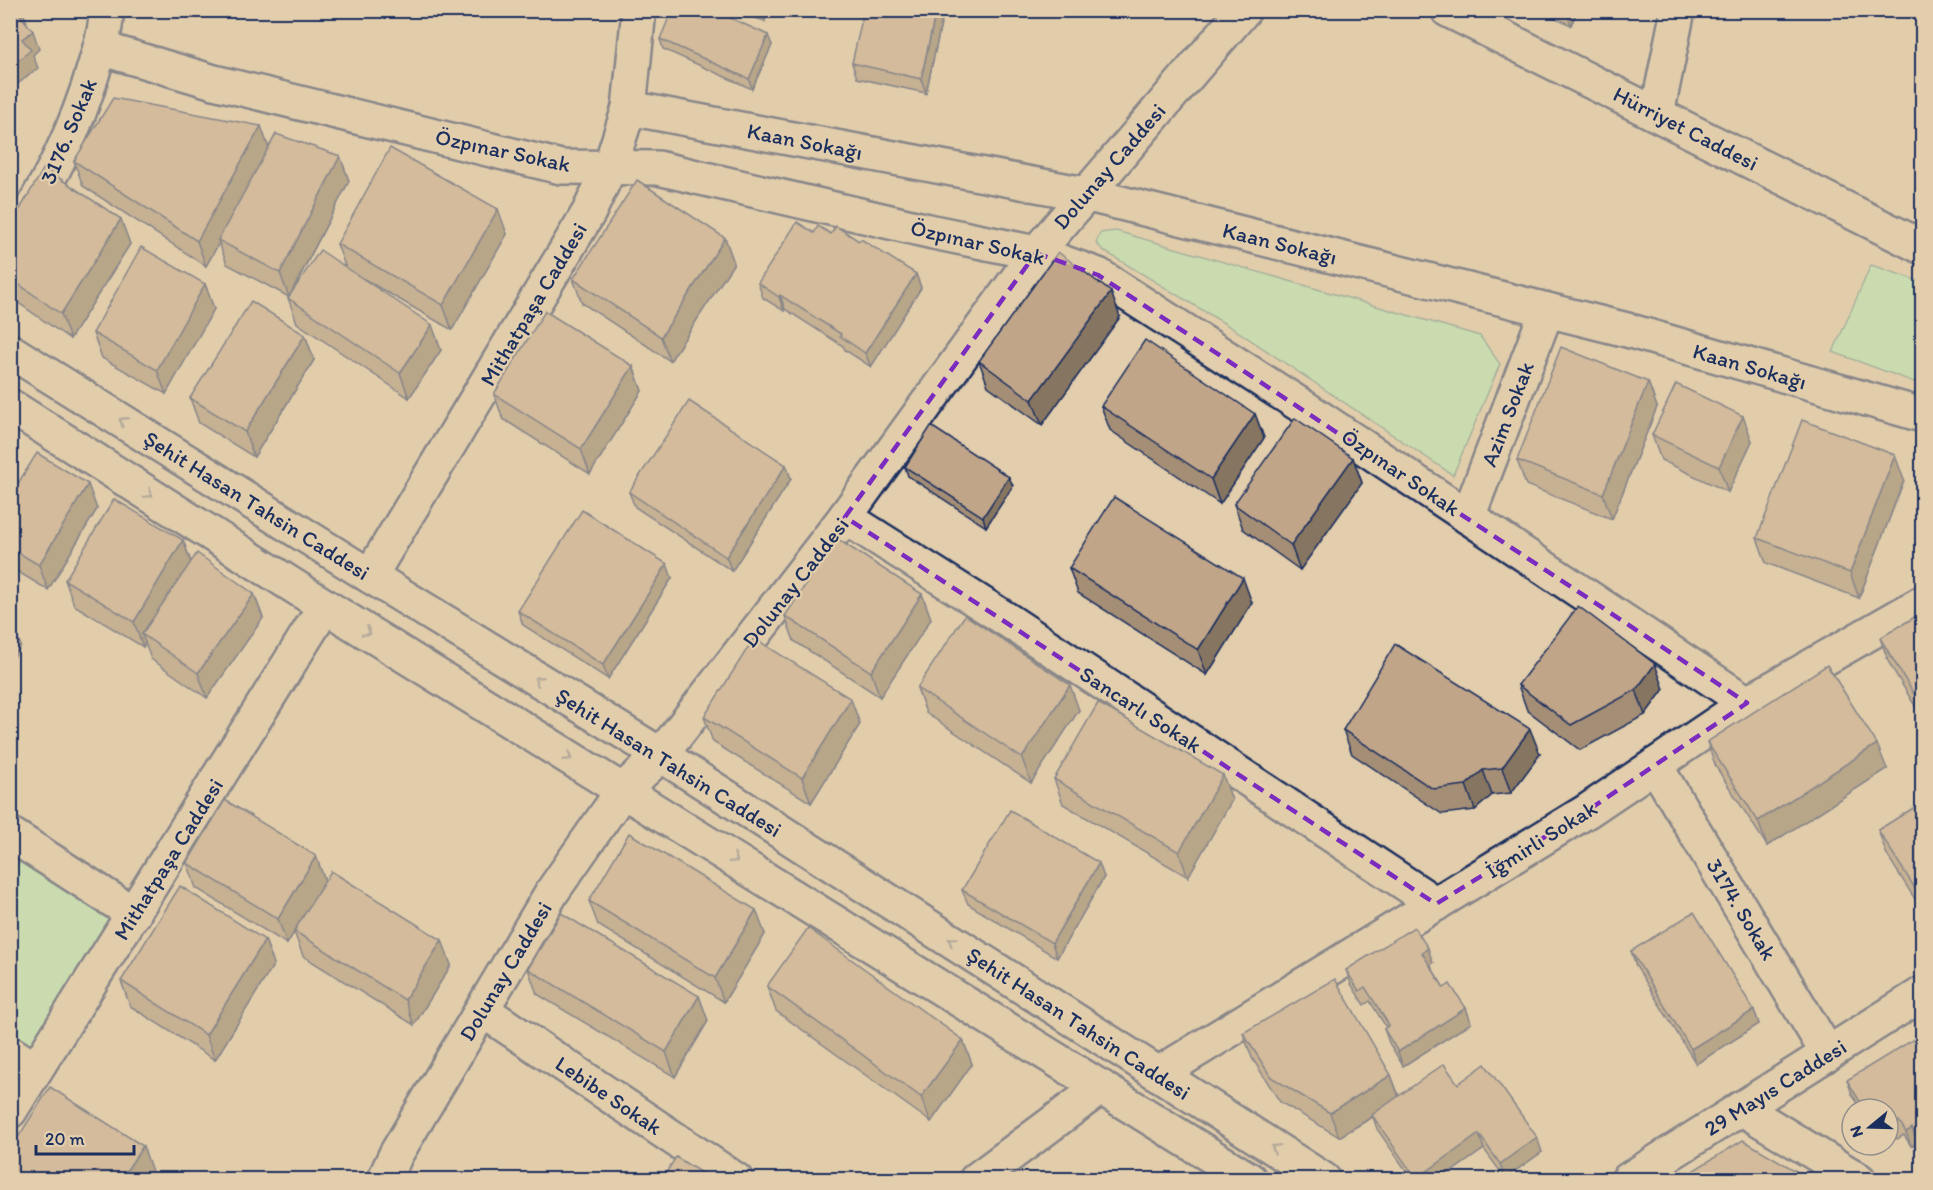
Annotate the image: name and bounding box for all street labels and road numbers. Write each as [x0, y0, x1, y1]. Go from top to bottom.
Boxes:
street label: 3176. Sokak [34, 74, 103, 188]
street label: Hürriyet Caddesi [1609, 80, 1763, 177]
street label: Dolunay Caddesi [1047, 98, 1171, 235]
street label: Kaan Sokağı [745, 117, 865, 166]
street label: Özpınar Sokak [433, 123, 574, 178]
street label: Özpınar Sokak [908, 214, 1049, 271]
street label: Kaan Sokağı [1220, 216, 1340, 271]
street label: Mithatpaşa Caddesi [474, 218, 593, 391]
street label: Kaan Sokağı [1690, 337, 1810, 396]
street label: Azim Sokak [1475, 357, 1540, 471]
street label: Özpınar Sokak [1336, 423, 1466, 522]
street label: Şehit Hasan Tahsin Caddesi [139, 425, 375, 586]
street label: Dolunay Caddesi [736, 512, 855, 653]
street label: Sancarlı Sokak [1075, 660, 1207, 759]
street label: Şehit Hasan Tahsin Caddesi [551, 682, 787, 843]
street label: Mithatpaşa Caddesi [108, 773, 229, 945]
street label: İğmirli Sokak [1481, 795, 1602, 884]
street label: 3174. Sokak [1701, 854, 1782, 965]
street label: Dolunay Caddesi [453, 897, 558, 1046]
street label: Şehit Hasan Tahsin Caddesi [962, 941, 1196, 1106]
street label: 29 Mayıs Caddesi [1699, 1033, 1851, 1142]
street label: Lebibe Sokak [550, 1050, 668, 1141]

